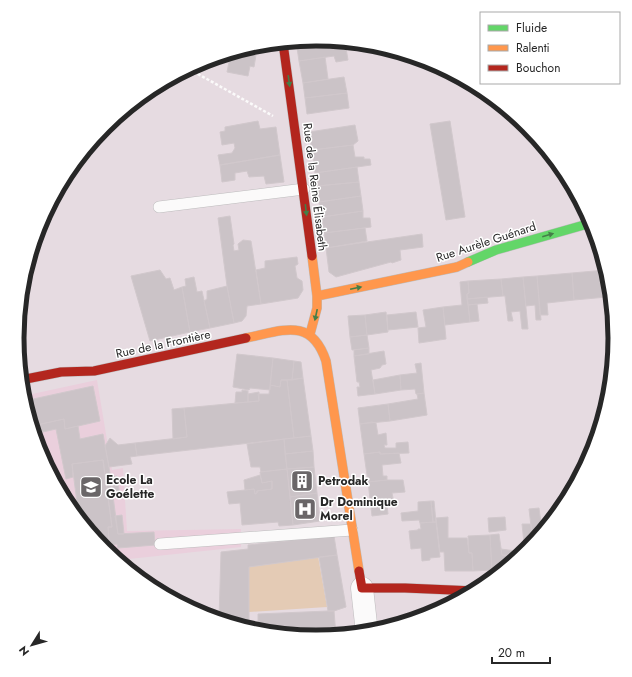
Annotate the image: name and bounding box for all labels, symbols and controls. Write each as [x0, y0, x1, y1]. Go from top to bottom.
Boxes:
legend [480, 12, 620, 84]
text: Fluide [516, 19, 547, 37]
text: Ralenti [516, 39, 550, 57]
text: Bouchon [516, 59, 560, 77]
one-way arrow [286, 75, 292, 87]
street label: Rue de la Reine Élisabeth [298, 122, 332, 252]
one-way arrow [303, 204, 310, 216]
street label: Rue Aurèle Guénard [434, 217, 538, 267]
one-way arrow [542, 232, 554, 238]
one-way arrow [349, 285, 362, 291]
one-way arrow [312, 309, 318, 322]
street label: Rue de la Frontière [114, 325, 212, 363]
building icon: Petrodak [289, 468, 315, 494]
place label: Ecole La Goélette [106, 471, 154, 503]
place label: Petrodak [318, 472, 369, 490]
school or university icon: Ecole La Goélette [78, 474, 104, 500]
place label: Dr Dominique Morel [320, 493, 398, 525]
hospital icon: Dr Dominique Morel [292, 496, 318, 522]
north arrow [12, 625, 52, 665]
scale bar [492, 639, 550, 665]
text: N [15, 643, 33, 659]
text: 20 m [498, 644, 525, 662]

